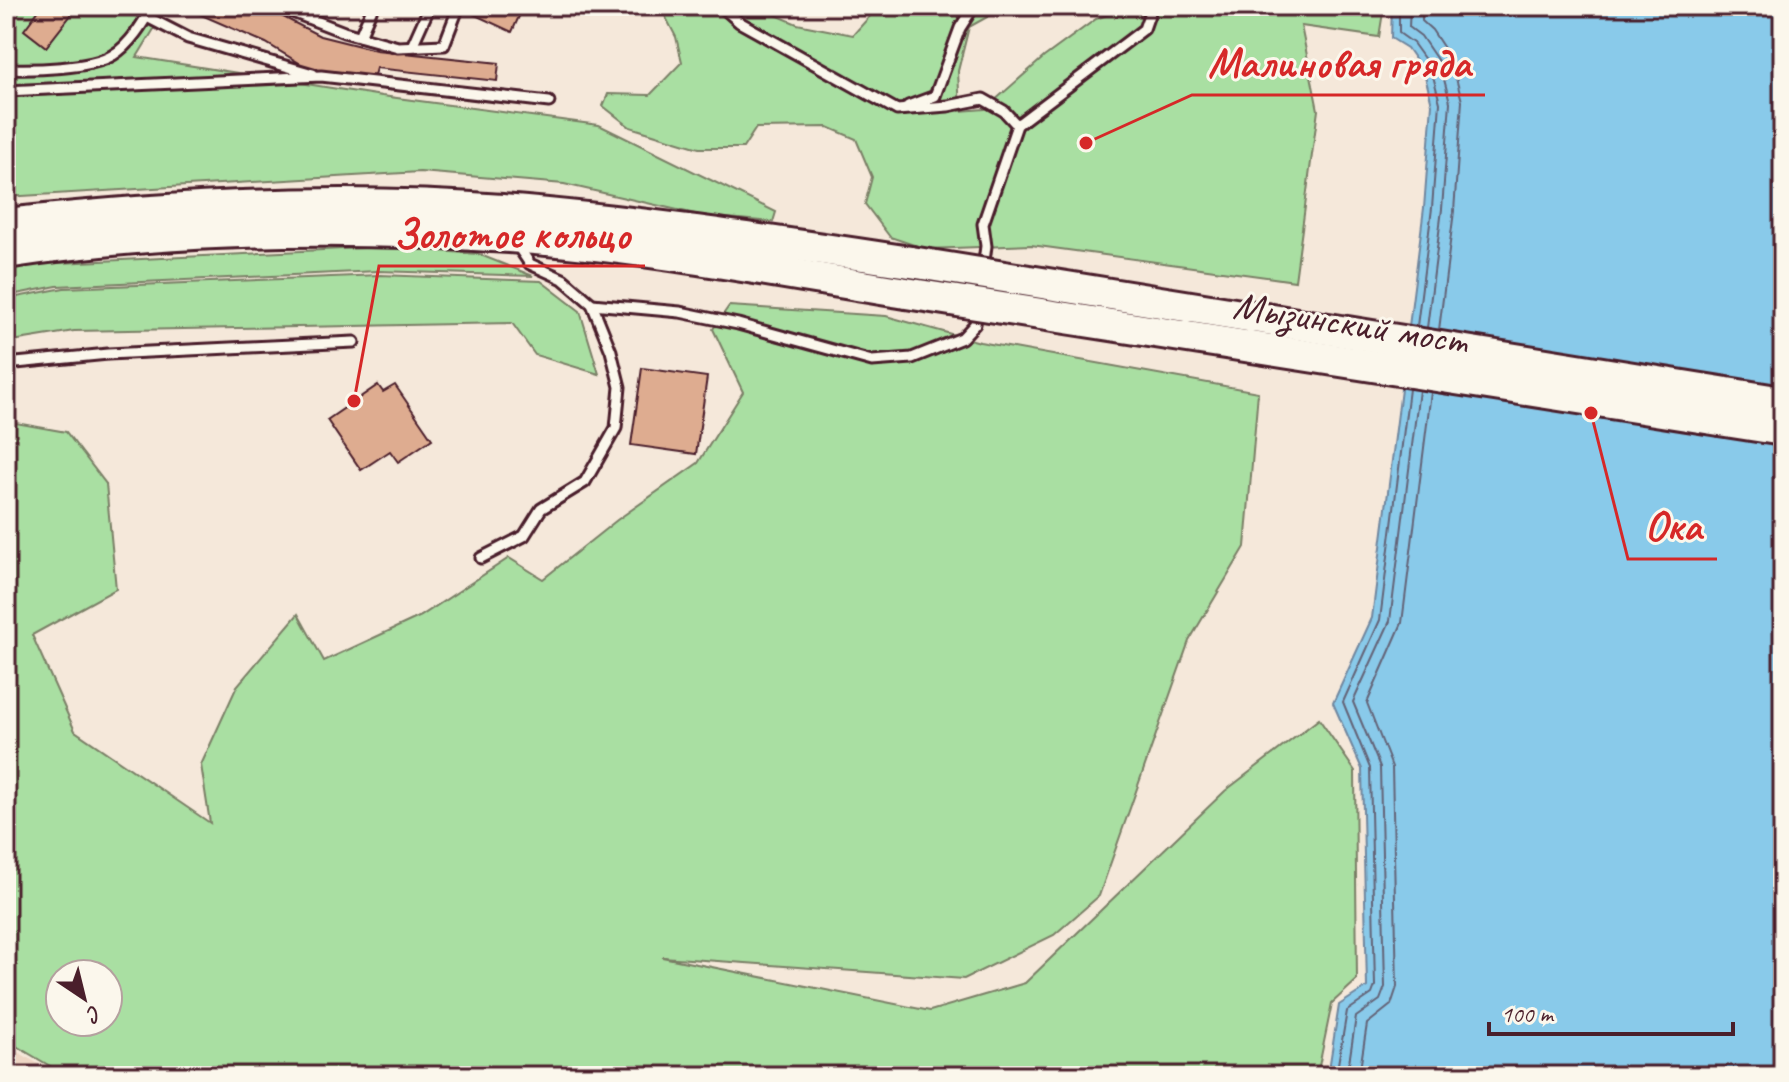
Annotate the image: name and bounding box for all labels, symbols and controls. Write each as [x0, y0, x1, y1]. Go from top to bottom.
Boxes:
callout: Малиновая гряда [1192, 29, 1485, 95]
text: Малиновая гряда [1208, 37, 1474, 90]
callout: Золотое кольцо [379, 200, 645, 266]
text: Золотое кольцо [393, 208, 633, 261]
street label: Мызинский мост [1230, 280, 1473, 366]
callout: Ока [1628, 493, 1717, 559]
text: Ока [1645, 500, 1705, 553]
north arrow [44, 958, 124, 1038]
scale bar [1489, 986, 1733, 1036]
text: С [80, 999, 107, 1030]
text: 100 m [1501, 999, 1555, 1029]

